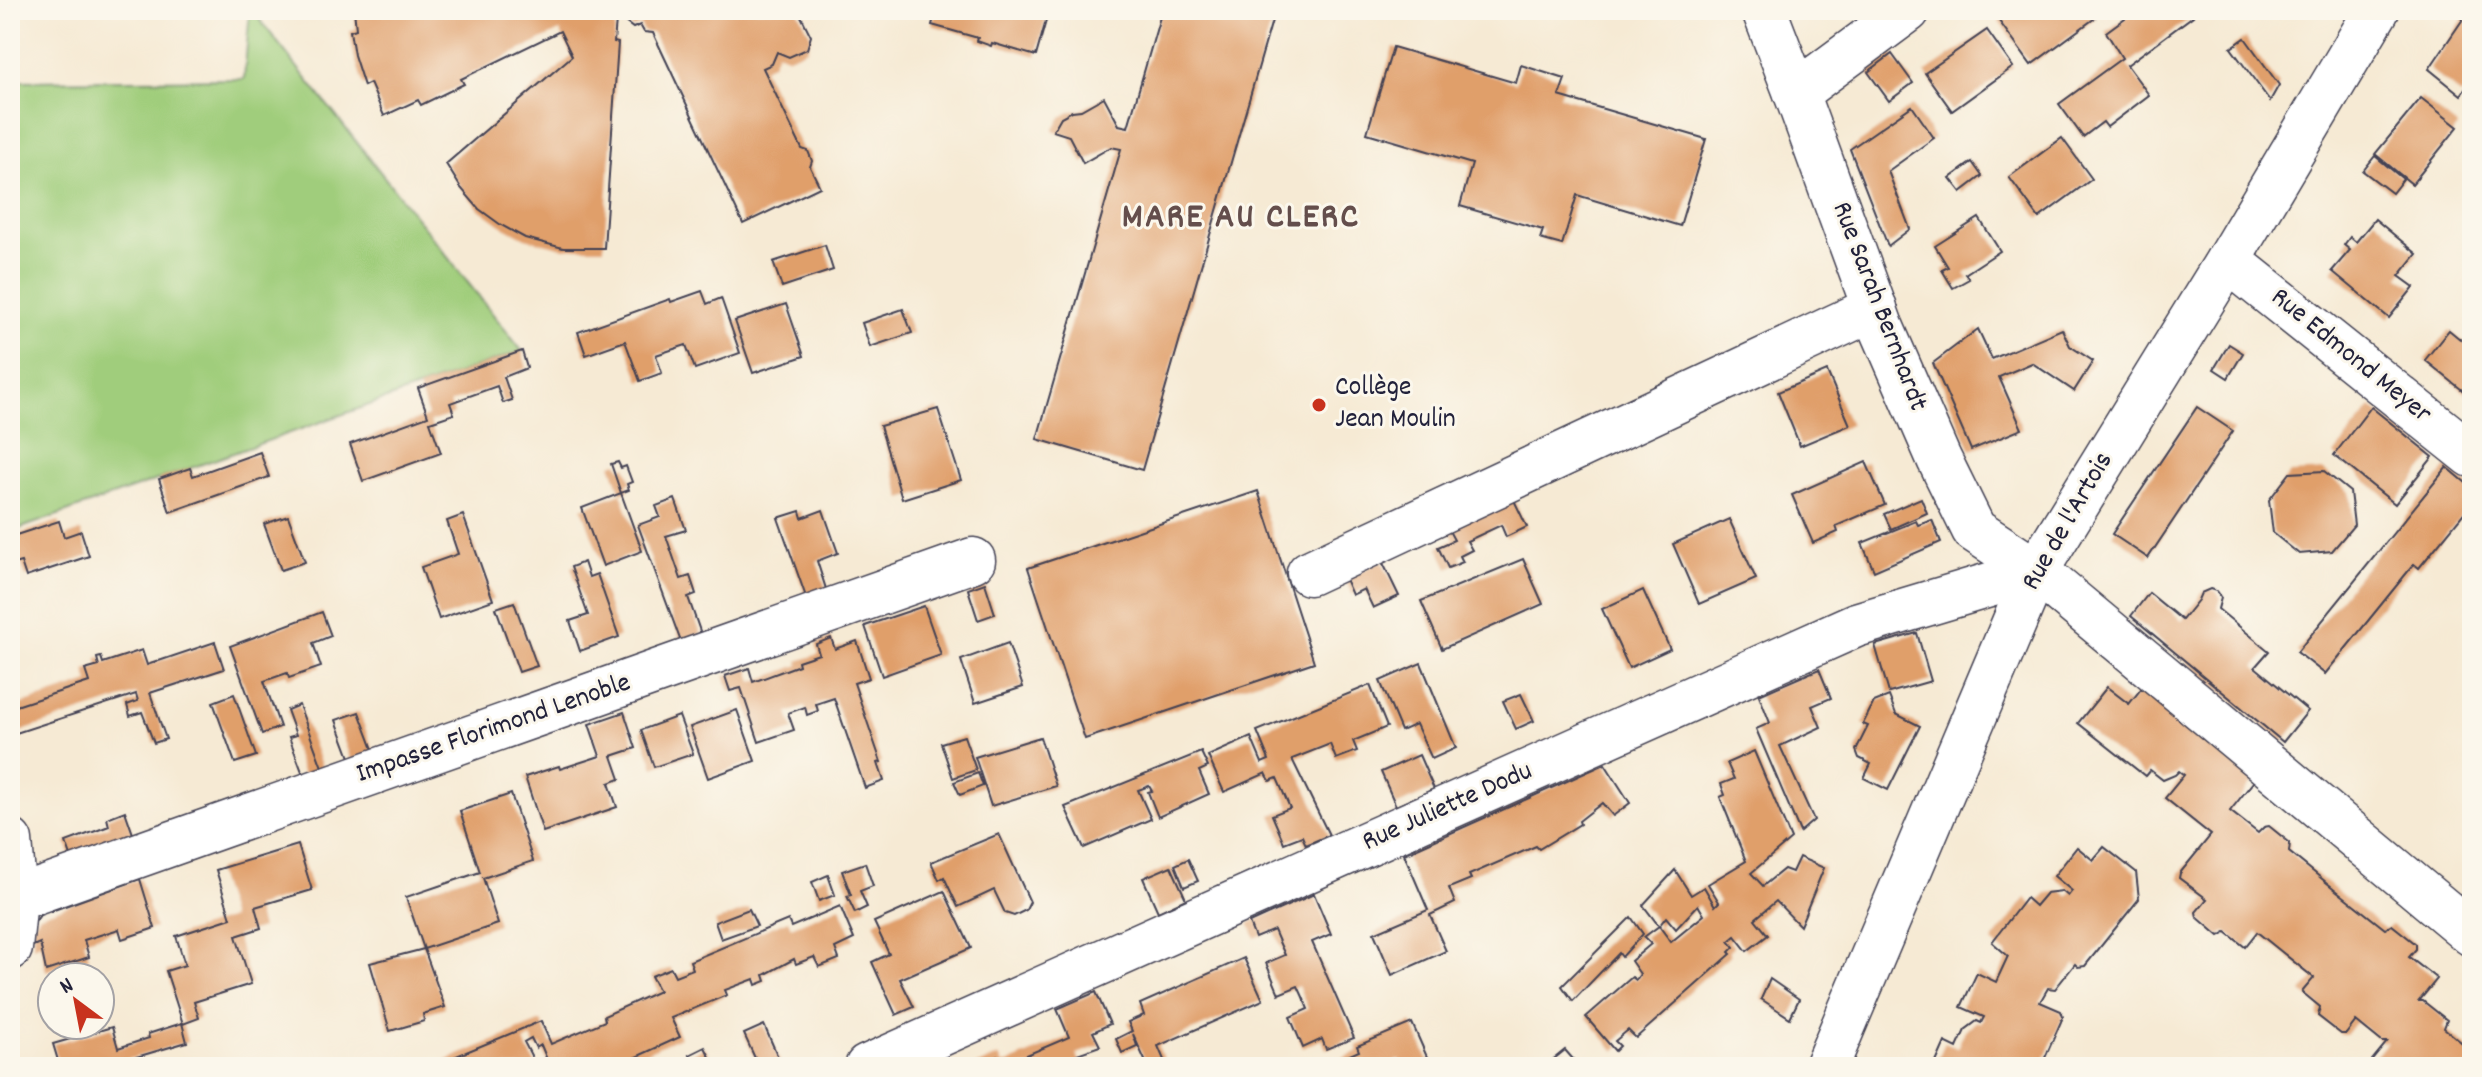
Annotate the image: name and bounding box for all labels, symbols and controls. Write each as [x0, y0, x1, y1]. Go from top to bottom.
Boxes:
district label: MARE AU CLERC [1122, 193, 1360, 245]
street label: Rue Sarah Bernhardt [1820, 196, 1936, 418]
street label: Rue Edmond Meyer [2261, 279, 2440, 435]
place label: Collège Jean Moulin [1335, 369, 1456, 441]
marker: Collège Jean Moulin [1310, 396, 1328, 414]
street label: Rue de l'Artois [2013, 445, 2125, 599]
street label: Impasse Florimond Lenoble [351, 664, 637, 796]
street label: Rue Juliette Dodu [1357, 753, 1539, 863]
north arrow [36, 961, 116, 1041]
text: N [54, 971, 80, 1003]

